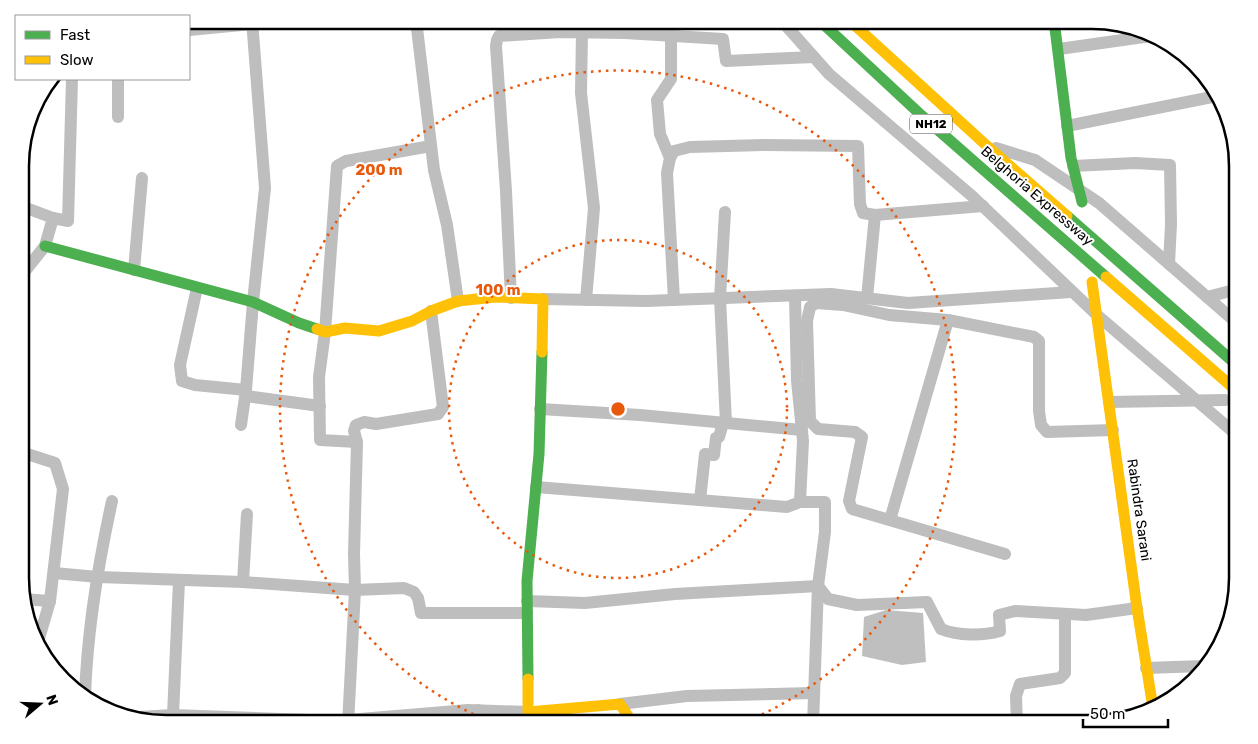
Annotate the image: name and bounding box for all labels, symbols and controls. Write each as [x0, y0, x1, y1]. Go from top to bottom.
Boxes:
legend [15, 15, 190, 80]
text: Fast [60, 26, 90, 44]
text: Slow [60, 51, 93, 69]
road number: NH12 [910, 115, 952, 134]
street label: Belghoria Expressway [977, 143, 1097, 250]
text: 200 m [355, 161, 403, 179]
text: 100 m [476, 281, 520, 299]
centre of rings [609, 400, 627, 418]
street label: Rabindra Sarani [1123, 458, 1155, 562]
north arrow [15, 679, 65, 729]
text: N [42, 692, 61, 707]
scale bar [1083, 696, 1168, 728]
text: 50 m [1090, 705, 1125, 723]

